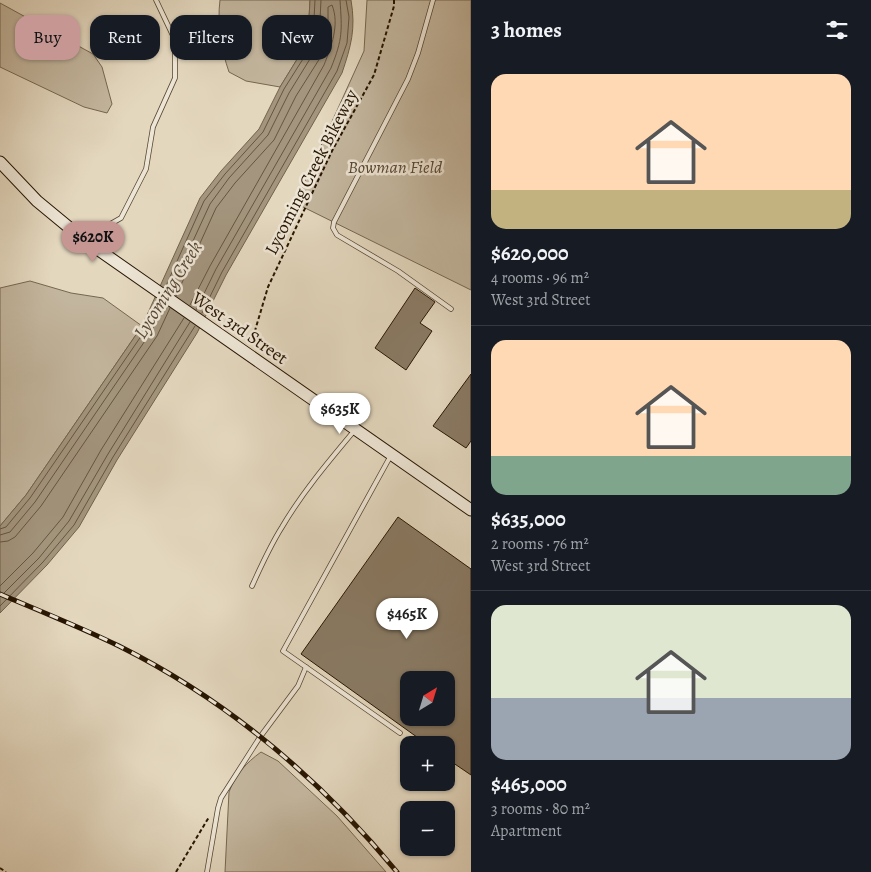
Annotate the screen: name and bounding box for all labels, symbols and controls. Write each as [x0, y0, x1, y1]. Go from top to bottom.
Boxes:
chip: Buy [15, 15, 80, 60]
chip: Rent [90, 15, 160, 60]
chip: Filters [170, 15, 252, 60]
chip: New [262, 15, 332, 60]
text: 3 homes [491, 16, 562, 44]
icon: filters [823, 16, 851, 44]
street label: Lycoming Creek Bikeway [259, 84, 364, 259]
icon: home [626, 107, 716, 197]
park label: Bowman Field [348, 155, 443, 179]
pin: $620K [58, 220, 128, 263]
text: $620K [72, 226, 114, 248]
water label: Lycoming Creek [128, 236, 208, 344]
text: $620,000 [491, 239, 569, 267]
text: 4 rooms · 96 m² [491, 267, 589, 289]
street label: West 3rd Street [186, 285, 293, 370]
text: West 3rd Street [491, 289, 591, 311]
icon: home [626, 372, 716, 462]
pin: $635K [305, 392, 375, 435]
text: $635K [320, 398, 360, 420]
text: $635,000 [491, 505, 566, 533]
text: 2 rooms · 76 m² [491, 533, 589, 555]
text: West 3rd Street [491, 555, 591, 577]
pin: $465K [372, 598, 442, 640]
text: $465K [387, 603, 427, 625]
icon: home [626, 637, 716, 727]
north arrow [400, 671, 455, 726]
map controls [400, 671, 455, 856]
button: + [400, 736, 455, 791]
text: $465,000 [491, 770, 567, 798]
text: 3 rooms · 80 m² [491, 798, 590, 820]
button: − [400, 801, 455, 856]
text: Apartment [491, 820, 562, 842]

